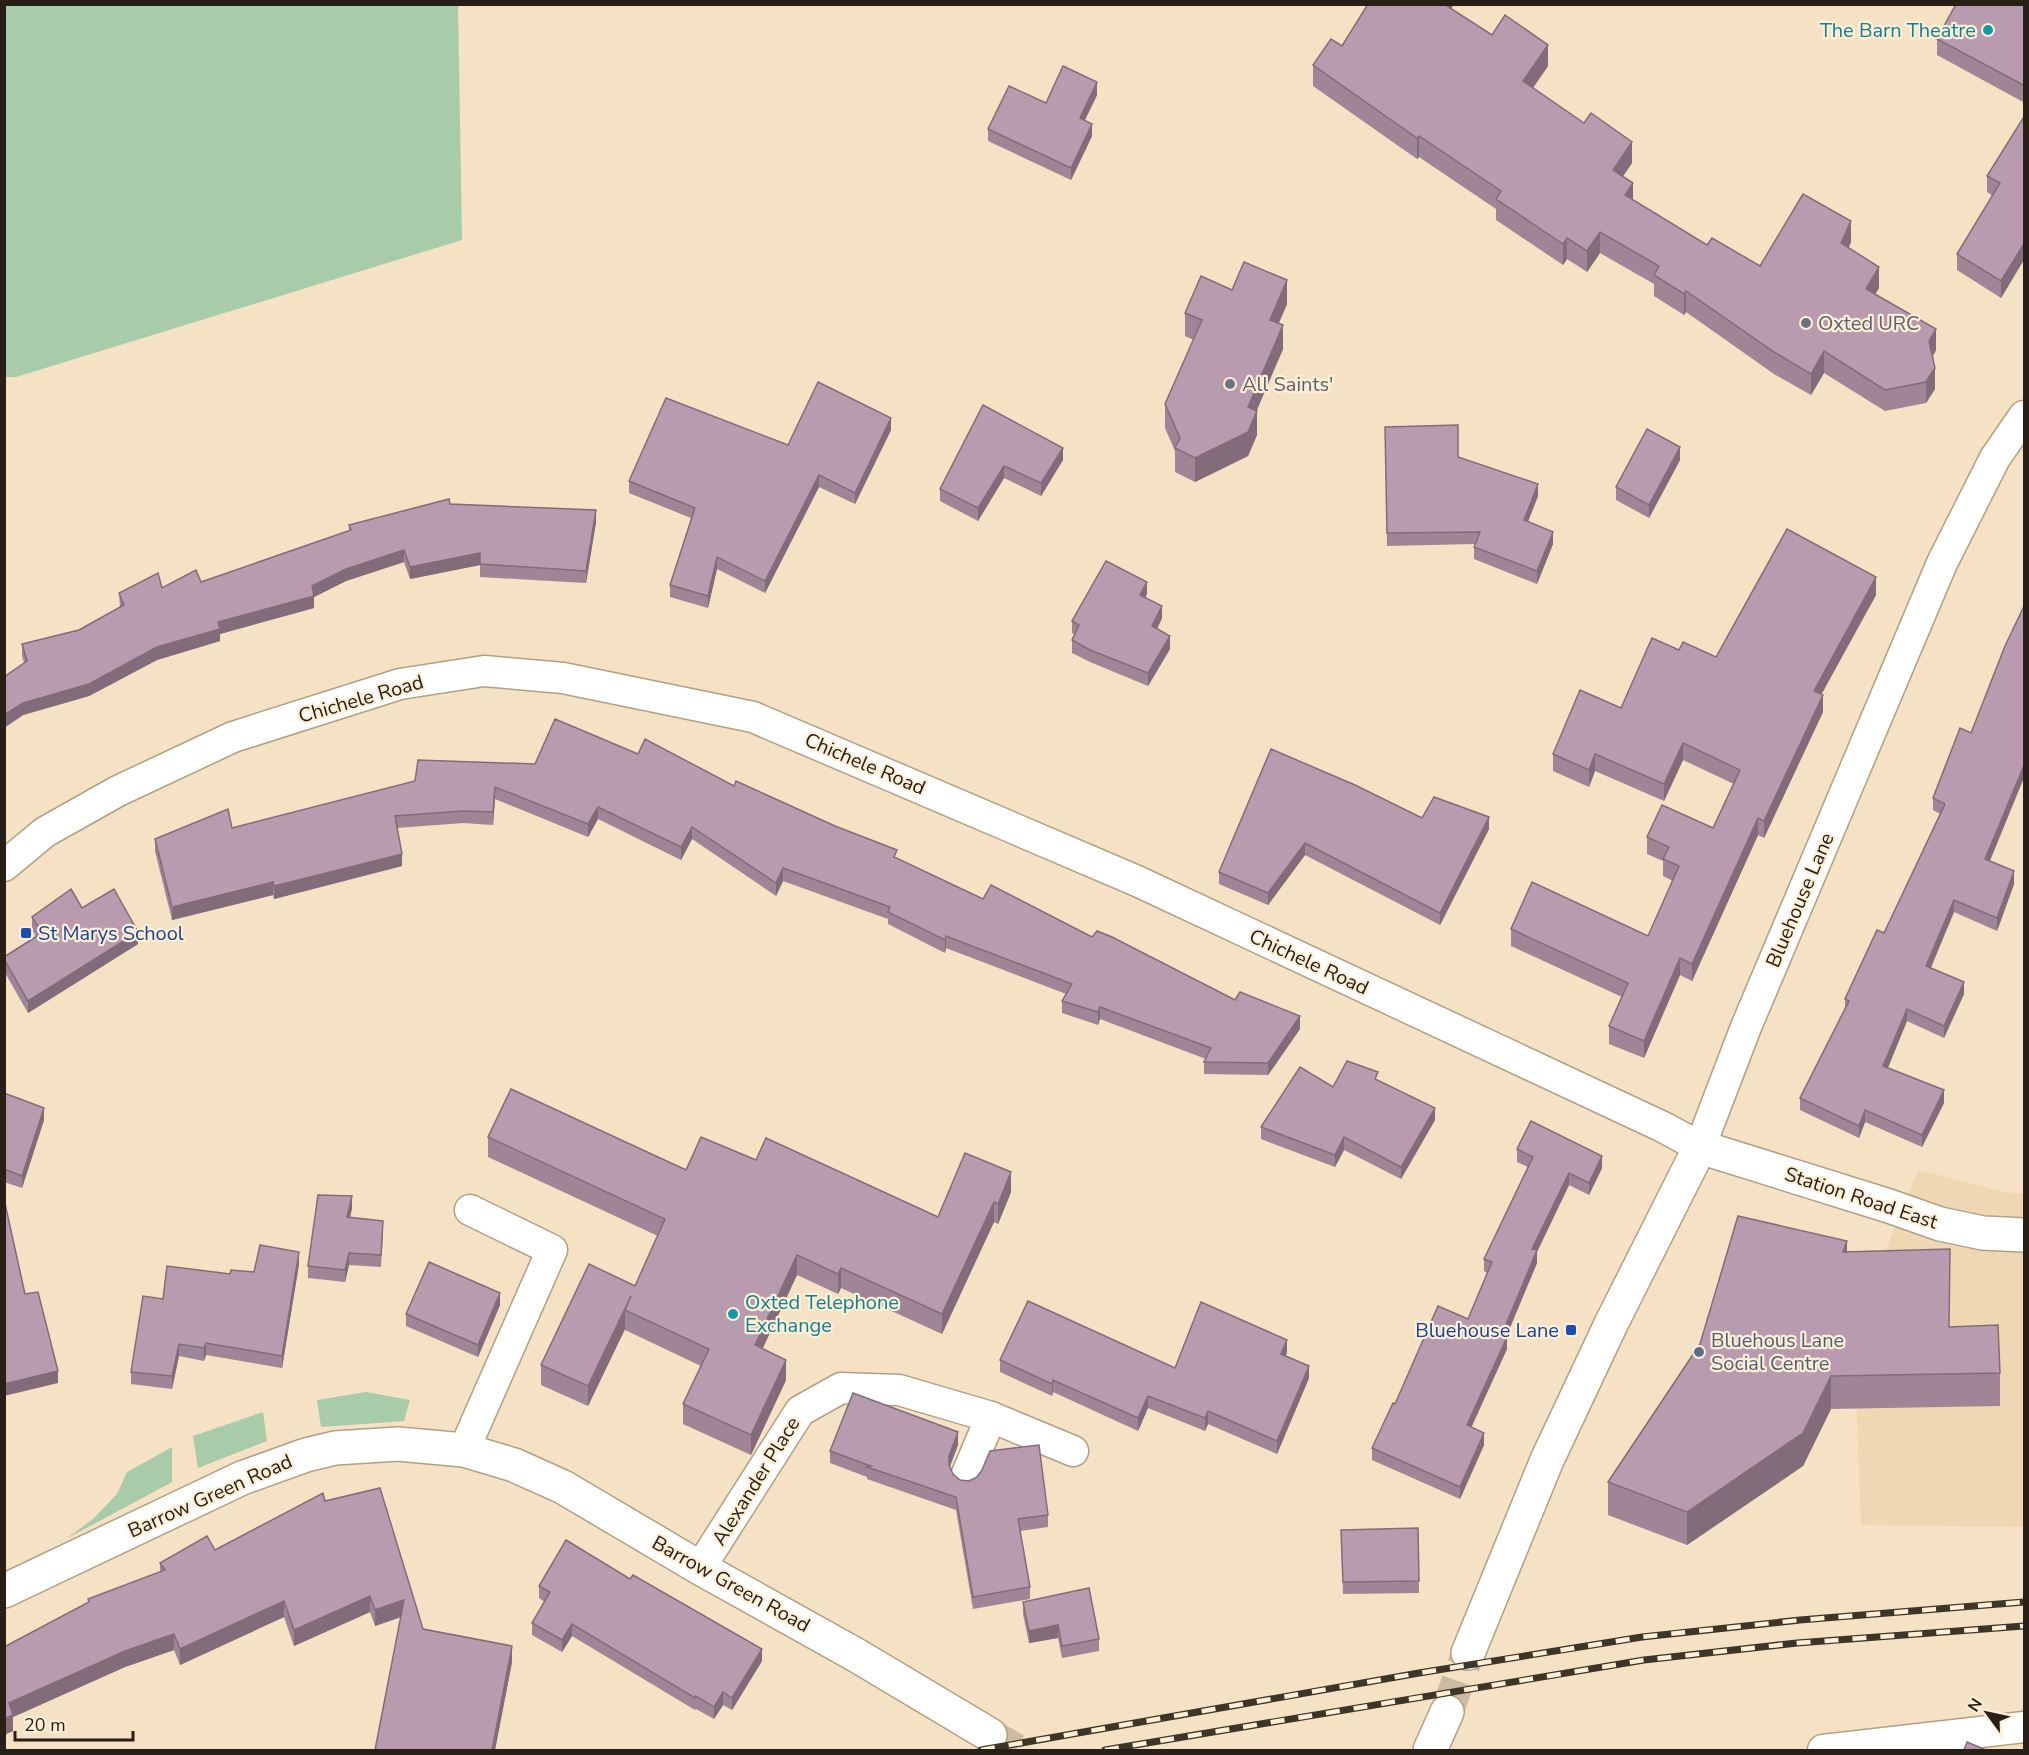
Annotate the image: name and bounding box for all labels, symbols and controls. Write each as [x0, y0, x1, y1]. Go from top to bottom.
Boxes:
place label: The Barn Theatre [1820, 17, 1976, 44]
marker: The Barn Theatre [1981, 23, 1995, 37]
place label: Oxted URC [1818, 310, 1919, 337]
marker: Oxted URC [1799, 316, 1813, 330]
place label: All Saints' [1242, 371, 1334, 398]
marker: All Saints' [1223, 377, 1237, 391]
street label: Chichele Road [295, 668, 427, 730]
street label: Chichele Road [800, 726, 930, 802]
street label: Bluehouse Lane [1759, 829, 1841, 971]
place label: St Marys School [38, 920, 184, 947]
street label: Chichele Road [1245, 923, 1373, 1001]
marker: St Marys School [19, 926, 33, 940]
street label: Station Road East [1781, 1161, 1942, 1236]
place label: Oxted Telephone Exchange [745, 1289, 899, 1339]
marker: Oxted Telephone Exchange [726, 1307, 740, 1321]
place label: Bluehouse Lane [1415, 1317, 1559, 1344]
marker: Bluehouse Lane [1564, 1323, 1578, 1337]
place label: Bluehous Lane Social Centre [1711, 1327, 1844, 1377]
marker: Bluehous Lane Social Centre [1692, 1345, 1706, 1359]
street label: Alexander Place [706, 1412, 806, 1550]
street label: Barrow Green Road [124, 1448, 296, 1544]
street label: Barrow Green Road [647, 1529, 815, 1639]
north arrow [1957, 1683, 2017, 1743]
text: N [1963, 1694, 1988, 1716]
scale bar [15, 1704, 134, 1742]
text: 20 m [24, 1713, 66, 1737]

